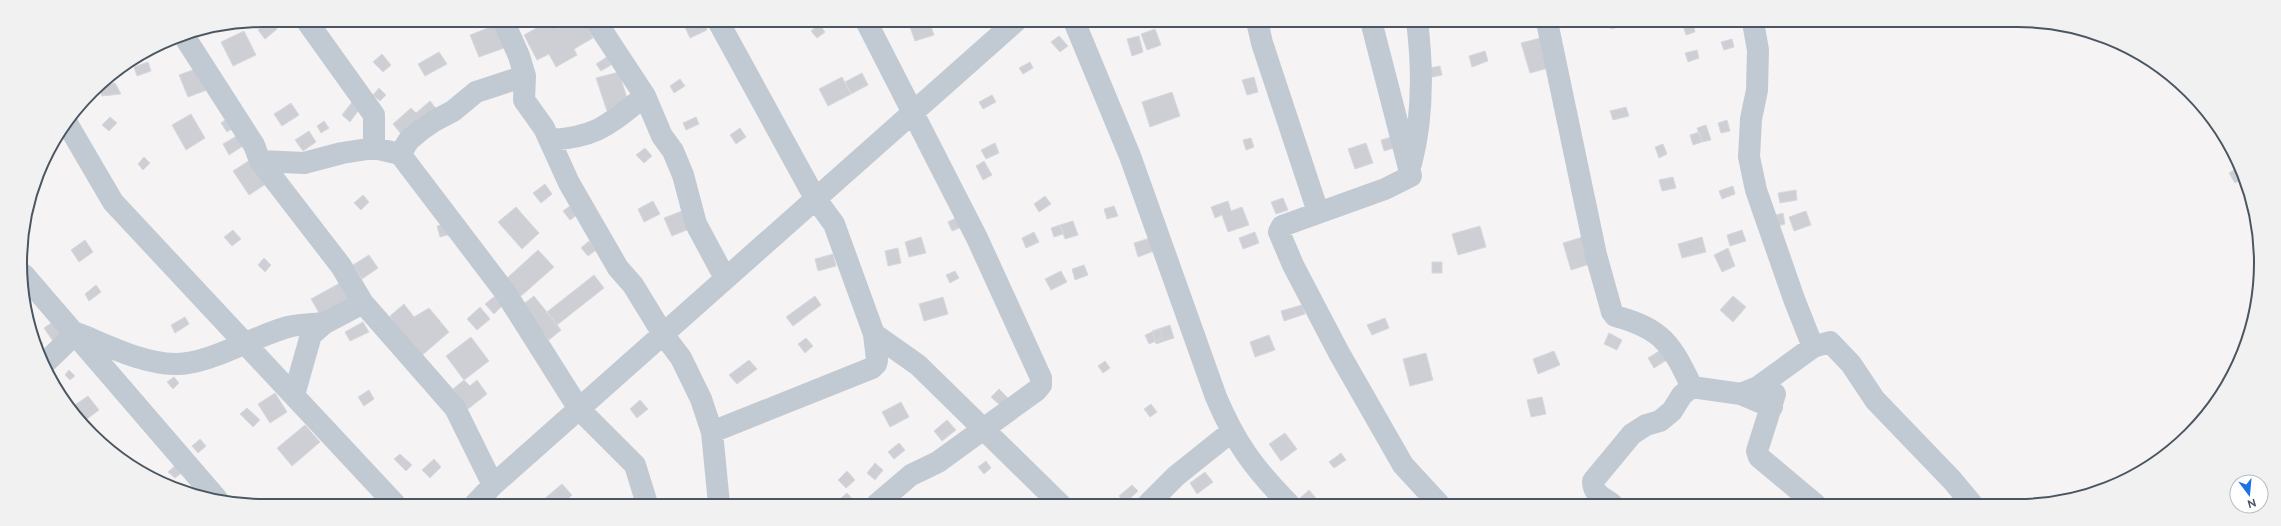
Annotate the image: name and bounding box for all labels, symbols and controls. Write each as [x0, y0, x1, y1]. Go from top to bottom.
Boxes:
north arrow [2229, 474, 2269, 514]
text: N [2246, 496, 2257, 511]

